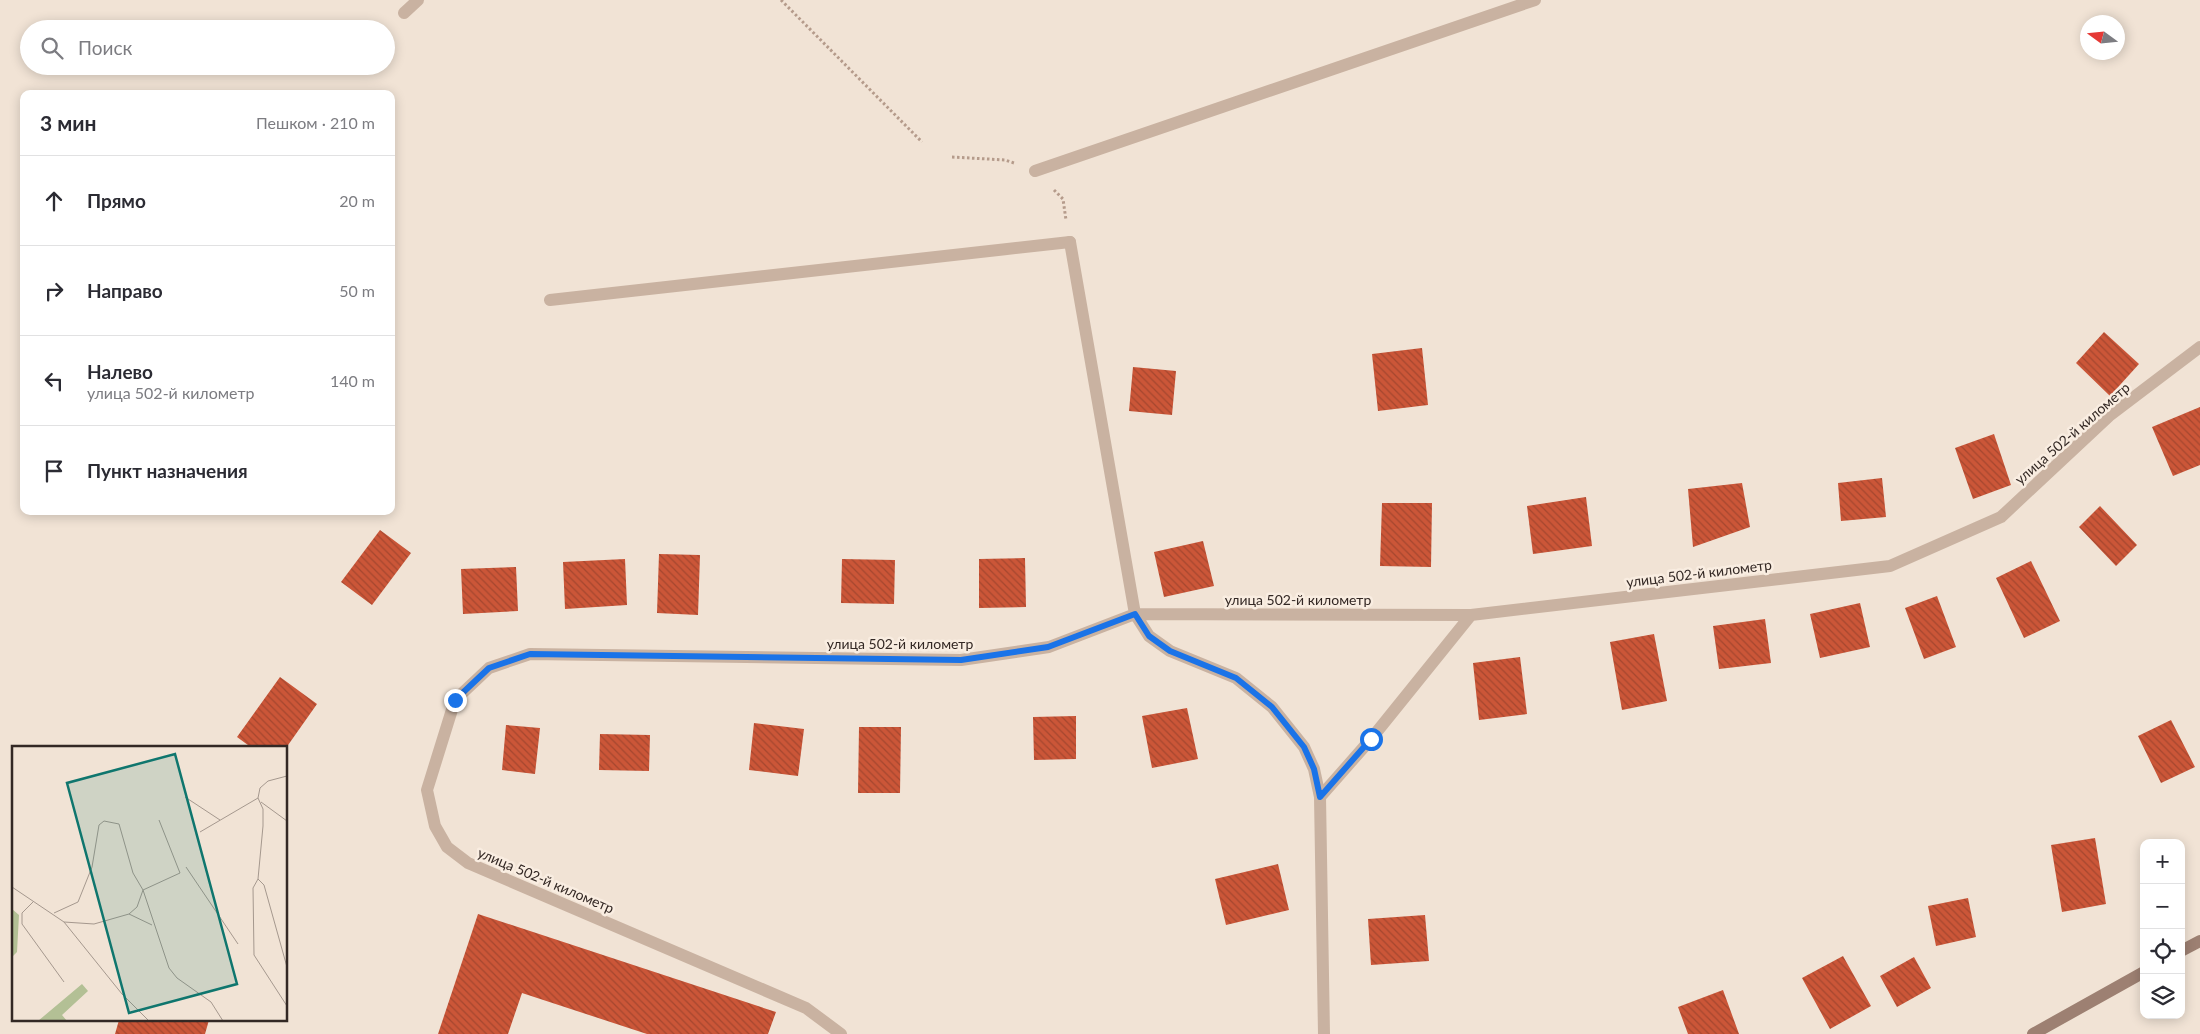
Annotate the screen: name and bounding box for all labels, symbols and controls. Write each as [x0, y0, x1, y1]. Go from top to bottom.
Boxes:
north arrow [2080, 15, 2125, 60]
search box [20, 20, 395, 75]
icon: search [38, 34, 66, 62]
text: Поиск [78, 36, 132, 59]
text: 3 мин [40, 110, 97, 135]
text: Пешком · 210 m [256, 113, 375, 132]
icon: ahead [40, 187, 68, 215]
text: Прямо [87, 189, 146, 212]
text: 20 m [339, 191, 375, 210]
icon: right [40, 277, 68, 305]
text: Направо [87, 279, 163, 302]
text: 50 m [339, 281, 375, 300]
text: Налево [87, 360, 153, 383]
icon: left [40, 367, 68, 395]
text: 140 m [330, 371, 375, 390]
street label: улица 502-й километр [2011, 378, 2133, 487]
text: улица 502-й километр [87, 383, 254, 402]
icon: arrive [40, 457, 68, 485]
text: Пункт назначения [87, 459, 248, 482]
street label: улица 502-й километр [1625, 556, 1773, 590]
street label: улица 502-й километр [1225, 591, 1371, 608]
street label: улица 502-й километр [827, 635, 973, 652]
route end [444, 689, 467, 712]
route start [1360, 728, 1383, 751]
inset map [12, 746, 288, 1022]
map controls [2140, 839, 2185, 1019]
button: + [2140, 839, 2185, 884]
street label: улица 502-й километр [475, 844, 617, 917]
button: − [2140, 884, 2185, 929]
button: locate [2140, 929, 2185, 974]
button: layers [2140, 974, 2185, 1019]

